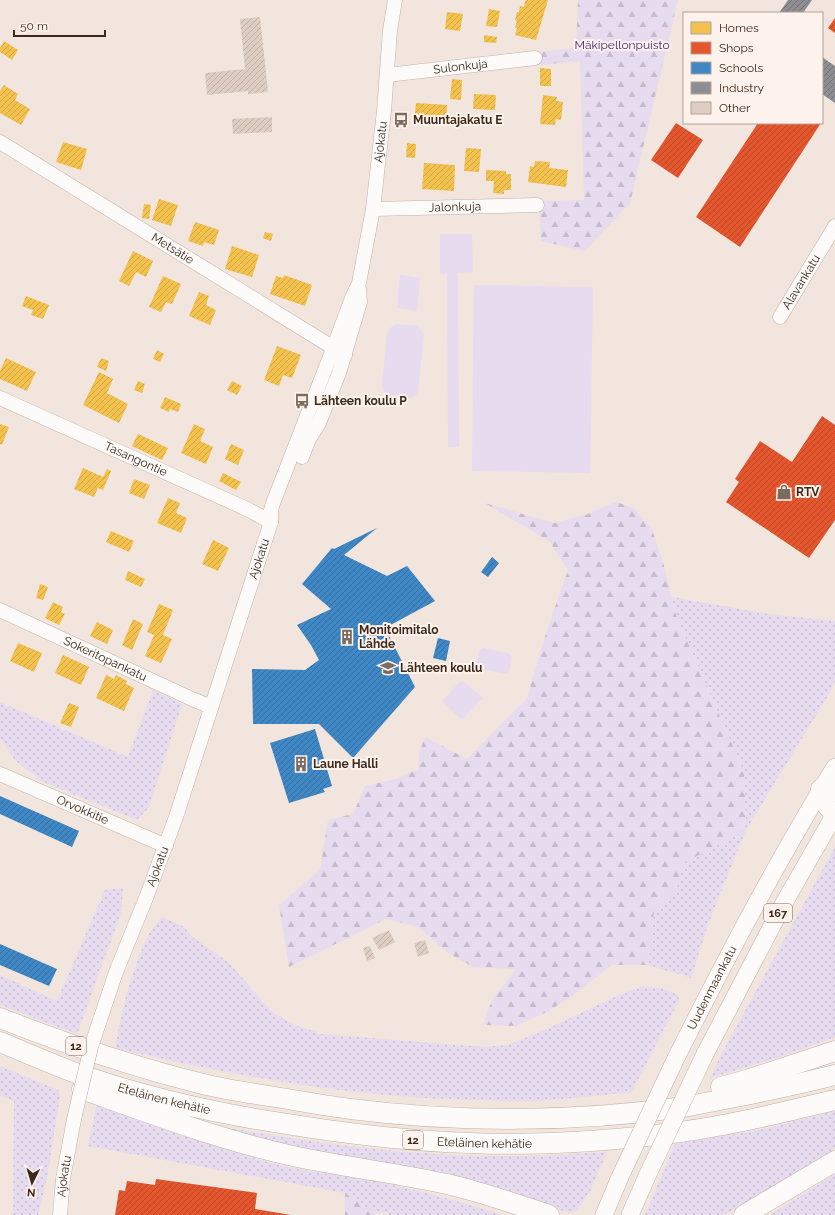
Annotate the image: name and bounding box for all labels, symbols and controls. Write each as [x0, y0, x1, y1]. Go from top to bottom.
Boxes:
scale bar [14, 12, 105, 38]
legend [683, 12, 823, 124]
text: 50 m [20, 19, 48, 33]
text: Homes [719, 21, 759, 35]
park label: Mäkipellonpuisto [574, 38, 670, 52]
text: Shops [719, 41, 754, 55]
street label: Sulonkuja [433, 56, 488, 77]
text: Schools [719, 61, 763, 75]
text: Industry [719, 81, 765, 95]
text: Other [719, 101, 751, 115]
bus stop icon: Muuntajakatu E [392, 111, 410, 129]
place label: Muuntajakatu E [413, 113, 503, 127]
street label: Ajokatu [371, 120, 390, 164]
street label: Jalonkuja [429, 199, 481, 215]
street label: Metsätie [149, 230, 197, 267]
street label: Alavankatu [779, 252, 823, 312]
bus stop icon: Lähteen koulu P [293, 392, 311, 410]
place label: Lähteen koulu P [314, 394, 407, 408]
street label: Tasangontie [102, 439, 169, 479]
shop icon: RTV [775, 483, 793, 501]
place label: RTV [796, 485, 820, 499]
street label: Ajokatu [246, 537, 272, 581]
place label: Monitoimitalo Lähde [359, 623, 439, 651]
building icon: Monitoimitalo Lähde [338, 628, 356, 646]
street label: Sokeritopankatu [61, 633, 149, 684]
school or university icon: Lähteen koulu [379, 659, 397, 677]
place label: Lähteen koulu [400, 661, 482, 675]
building icon: Laune Halli [292, 755, 310, 773]
place label: Laune Halli [313, 757, 378, 771]
street label: Orvokkitie [54, 792, 111, 827]
street label: Ajokatu [144, 844, 172, 889]
road number: 167 [764, 904, 792, 922]
street label: Uudenmaankatu [685, 943, 740, 1032]
road number: 12 [66, 1037, 86, 1055]
street label: Eteläinen kehätie [116, 1080, 212, 1117]
road number: 12 [403, 1131, 423, 1149]
street label: Eteläinen kehätie [437, 1134, 532, 1151]
street label: Ajokatu [55, 1154, 74, 1198]
north arrow [12, 1163, 52, 1203]
text: N [26, 1186, 36, 1199]

